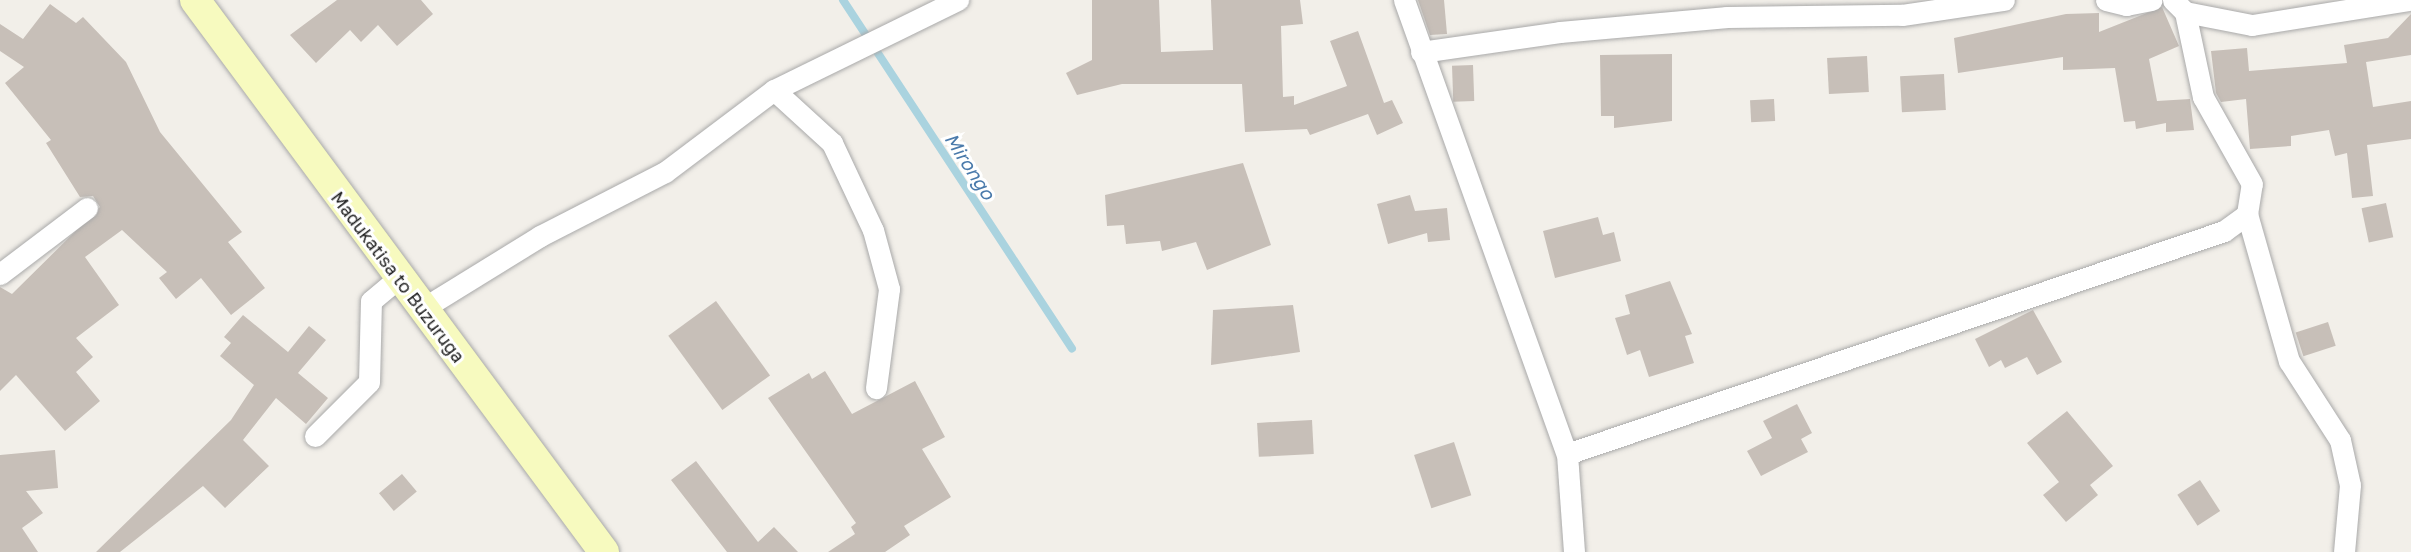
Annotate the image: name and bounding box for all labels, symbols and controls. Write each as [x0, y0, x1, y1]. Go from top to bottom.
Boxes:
water label: Mirongo [940, 128, 1000, 204]
street label: Madukatisa to Buzuruga [327, 187, 469, 367]

